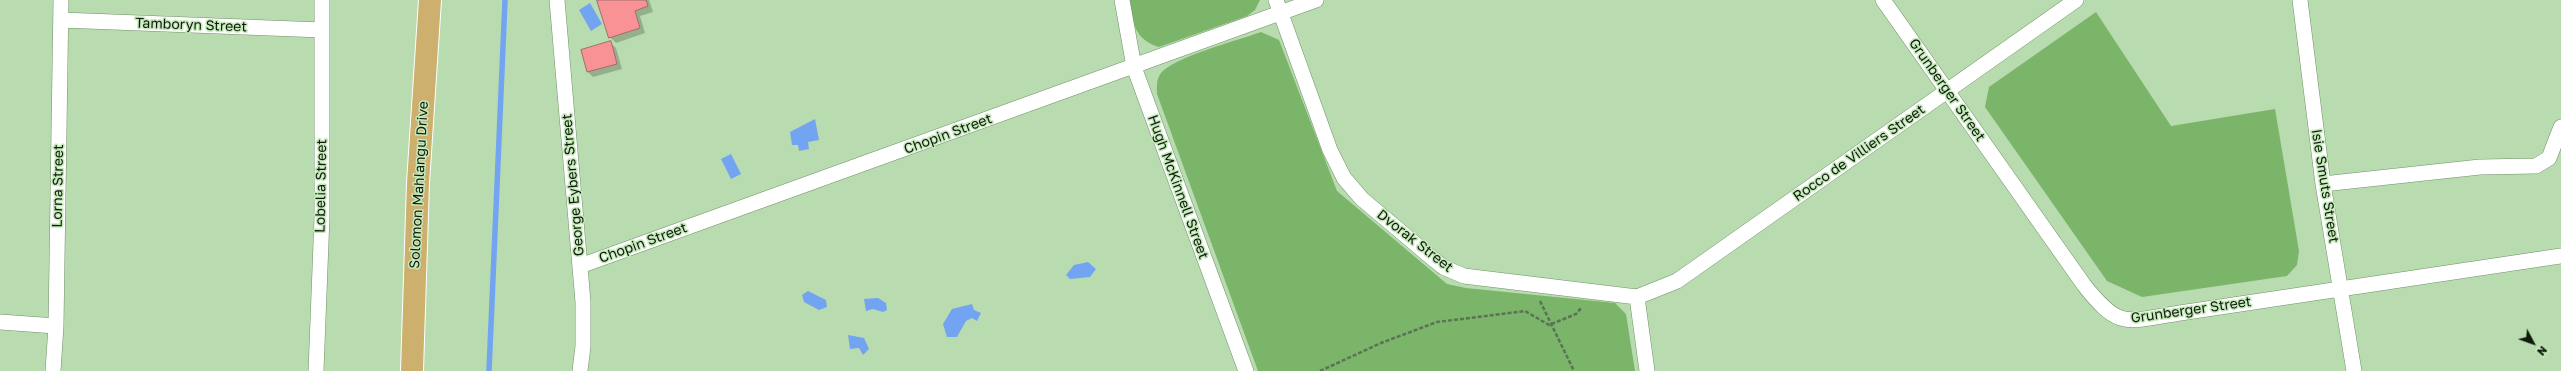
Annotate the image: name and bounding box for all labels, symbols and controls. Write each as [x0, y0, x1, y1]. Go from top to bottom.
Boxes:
street label: Tamboryn Street [135, 15, 247, 35]
street label: Grunberger Street [1905, 35, 1989, 145]
street label: Solomon Mahlangu Drive [406, 101, 432, 269]
street label: Rocco de Villiers Street [1790, 101, 1928, 205]
street label: Chopin Street [902, 110, 994, 158]
street label: George Eybers Street [558, 113, 588, 257]
street label: Hugh McKinnell Street [1144, 113, 1212, 261]
street label: Isie Smuts Street [2308, 128, 2342, 244]
street label: Lobelia Street [312, 139, 330, 233]
street label: Lorna Street [49, 144, 67, 228]
street label: Dvorak Street [1374, 206, 1456, 276]
street label: Chopin Street [597, 219, 689, 267]
street label: Grunberger Street [2130, 293, 2252, 327]
north arrow [2513, 323, 2553, 363]
text: N [2535, 344, 2550, 359]

